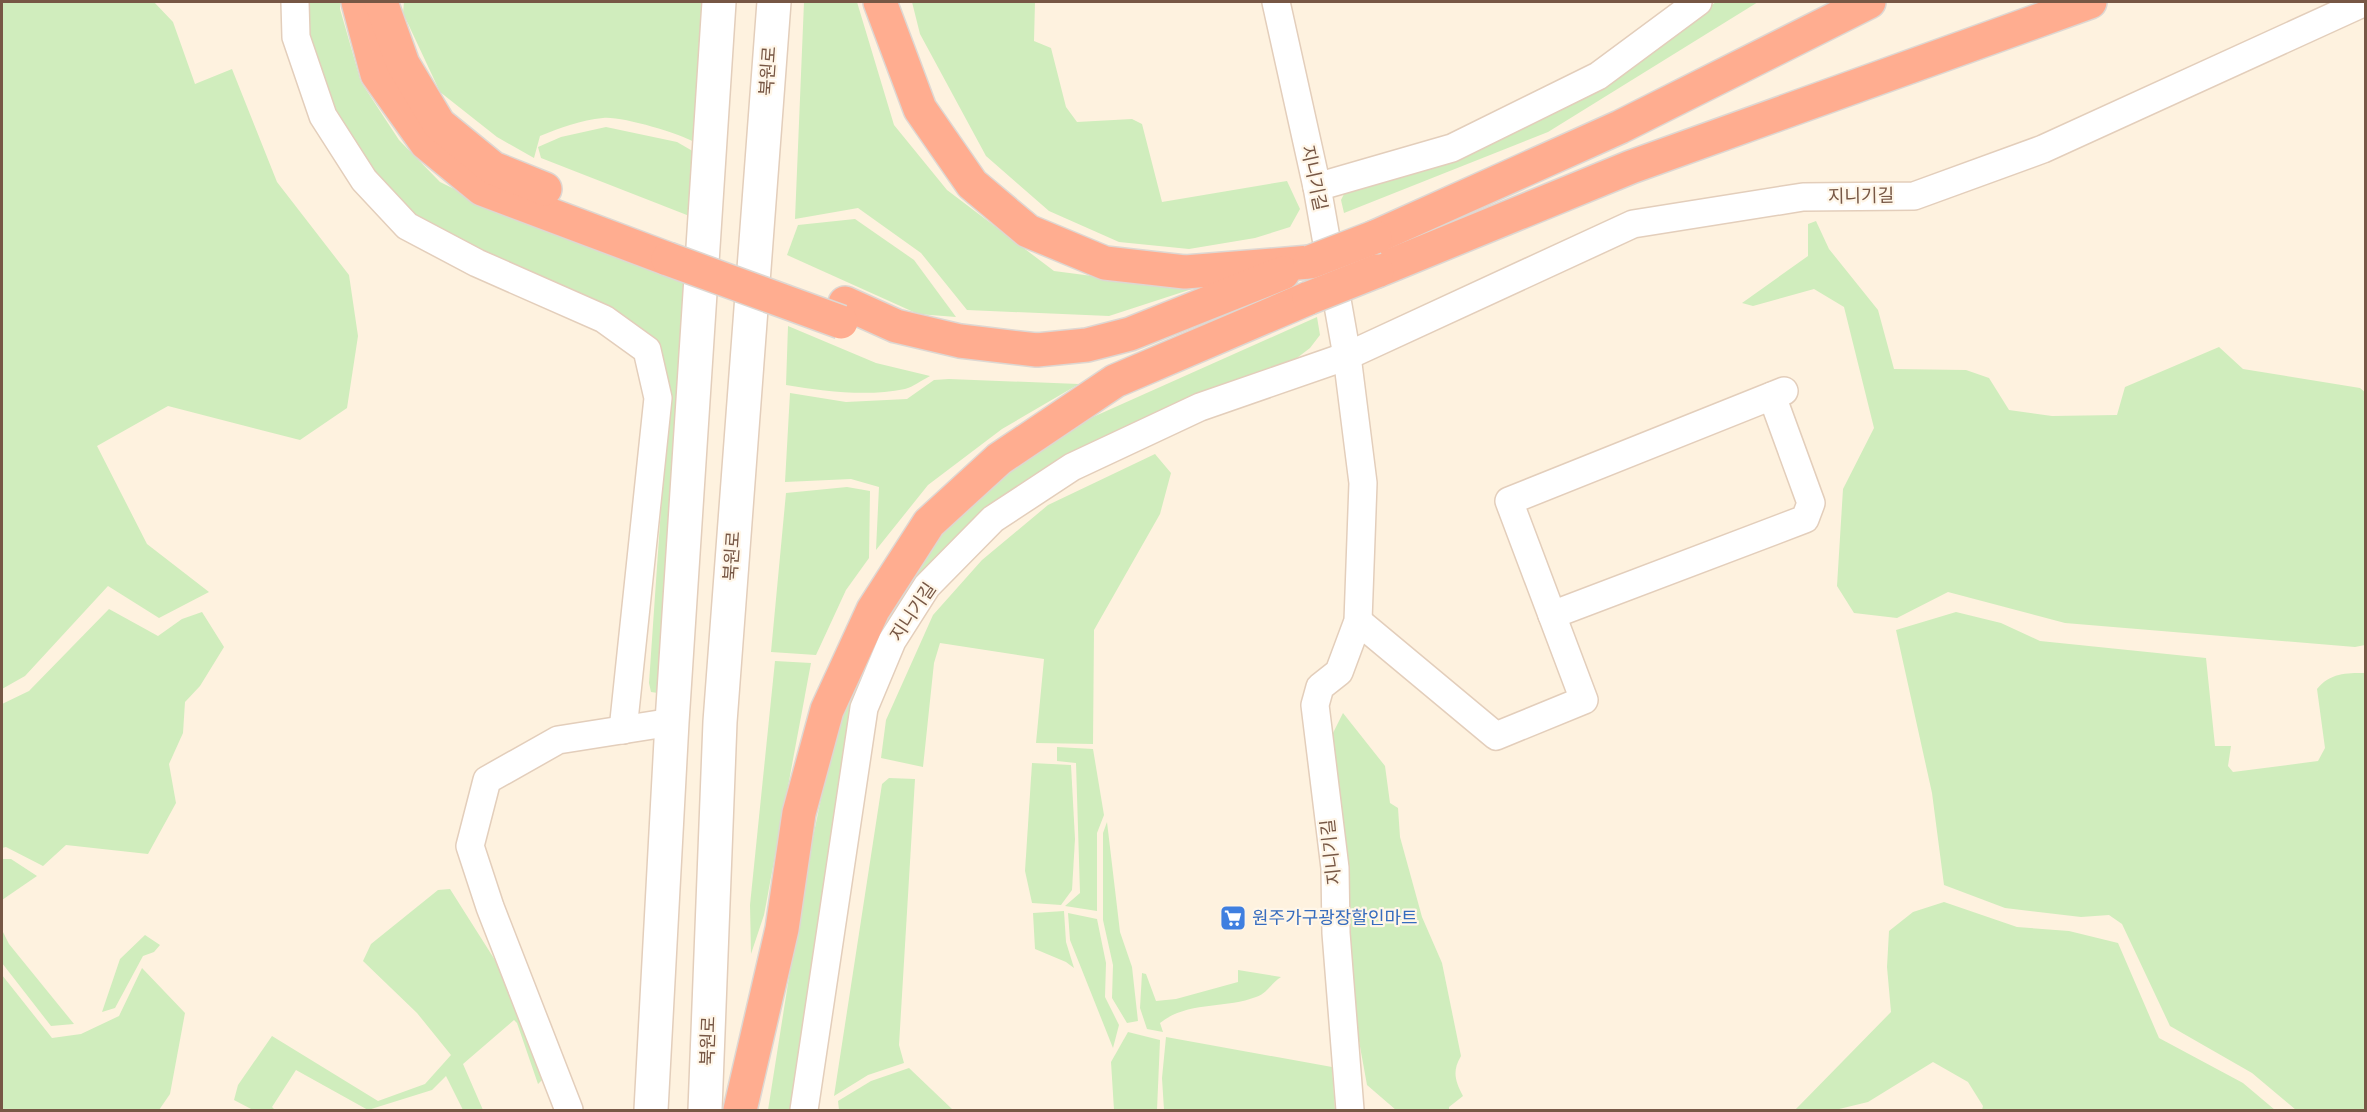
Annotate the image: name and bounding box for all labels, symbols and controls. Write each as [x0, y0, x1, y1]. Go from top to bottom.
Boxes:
street label: 북원로 [755, 45, 780, 96]
street label: 지니기길 [1297, 143, 1332, 212]
street label: 지니기길 [1828, 184, 1894, 207]
street label: 북원로 [719, 530, 744, 581]
street label: 지니기길 [885, 578, 940, 645]
street label: 지니기길 [1317, 818, 1344, 886]
supermarket icon: 원주가구광장할인마트 [1218, 903, 1248, 933]
place label: 원주가구광장할인마트 [1252, 907, 1418, 928]
street label: 북원로 [696, 1016, 719, 1066]

